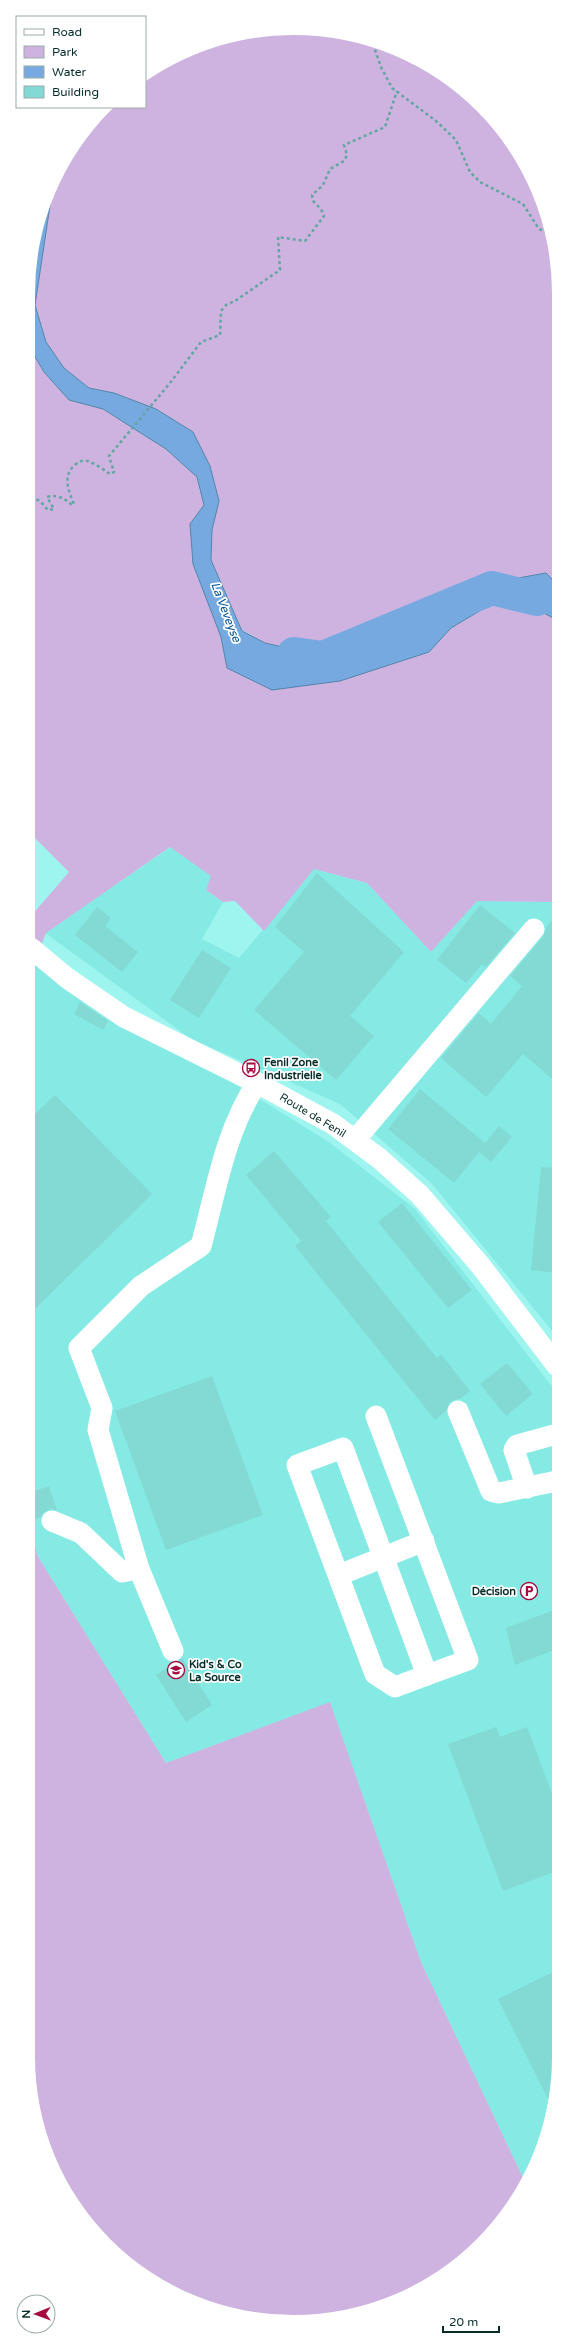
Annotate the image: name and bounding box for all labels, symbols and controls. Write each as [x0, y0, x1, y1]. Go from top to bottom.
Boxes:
legend [16, 16, 146, 108]
text: Road [52, 25, 82, 39]
text: Park [52, 45, 78, 59]
text: Water [52, 65, 87, 79]
text: Building [52, 85, 99, 99]
water label: La Veveyse [208, 580, 244, 645]
place label: Fenil Zone Industrielle [264, 1056, 322, 1082]
bus stop icon: Fenil Zone Industrielle [241, 1058, 261, 1078]
street label: Route de Fenil [277, 1091, 348, 1140]
parking icon: Décision [519, 1581, 539, 1601]
place label: Décision [472, 1585, 516, 1598]
place label: Kid's & Co La Source [189, 1658, 242, 1684]
school or university icon: Kid's & Co La Source [166, 1660, 186, 1680]
north arrow [16, 2294, 56, 2334]
scale bar [443, 2308, 499, 2334]
text: N [20, 2310, 33, 2319]
text: 20 m [449, 2315, 478, 2329]

